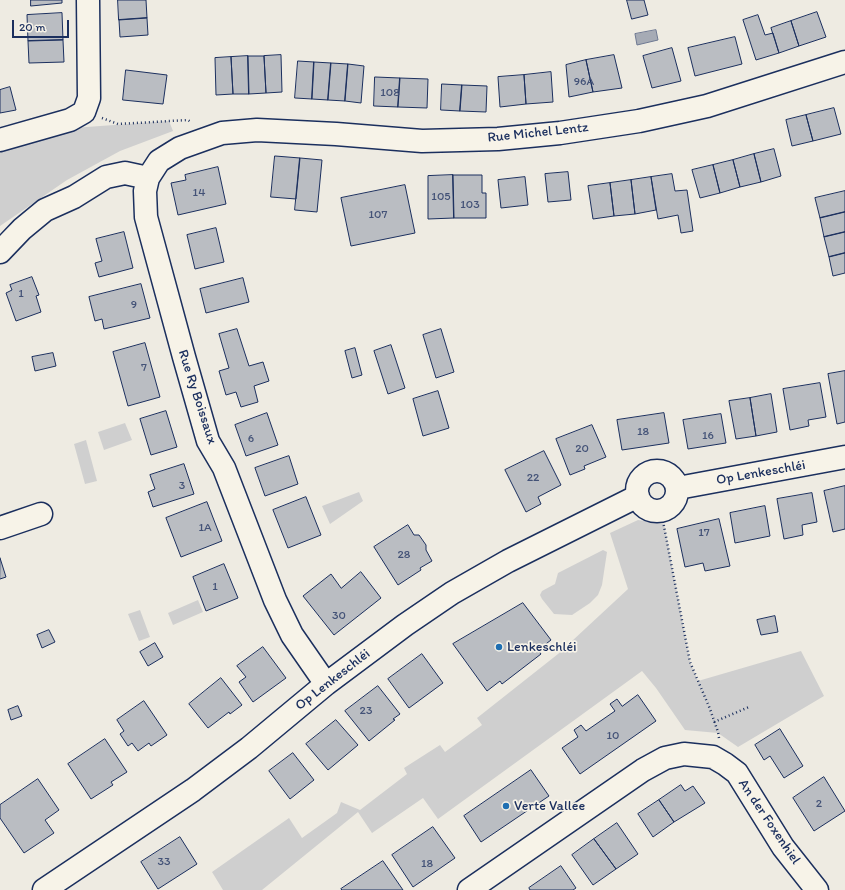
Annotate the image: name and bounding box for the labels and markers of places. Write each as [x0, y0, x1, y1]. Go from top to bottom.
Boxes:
place label: Lenkeschléi [507, 639, 577, 655]
marker: Lenkeschléi [494, 642, 504, 652]
place label: Verte Vallee [514, 798, 585, 814]
marker: Verte Vallee [501, 801, 511, 811]

